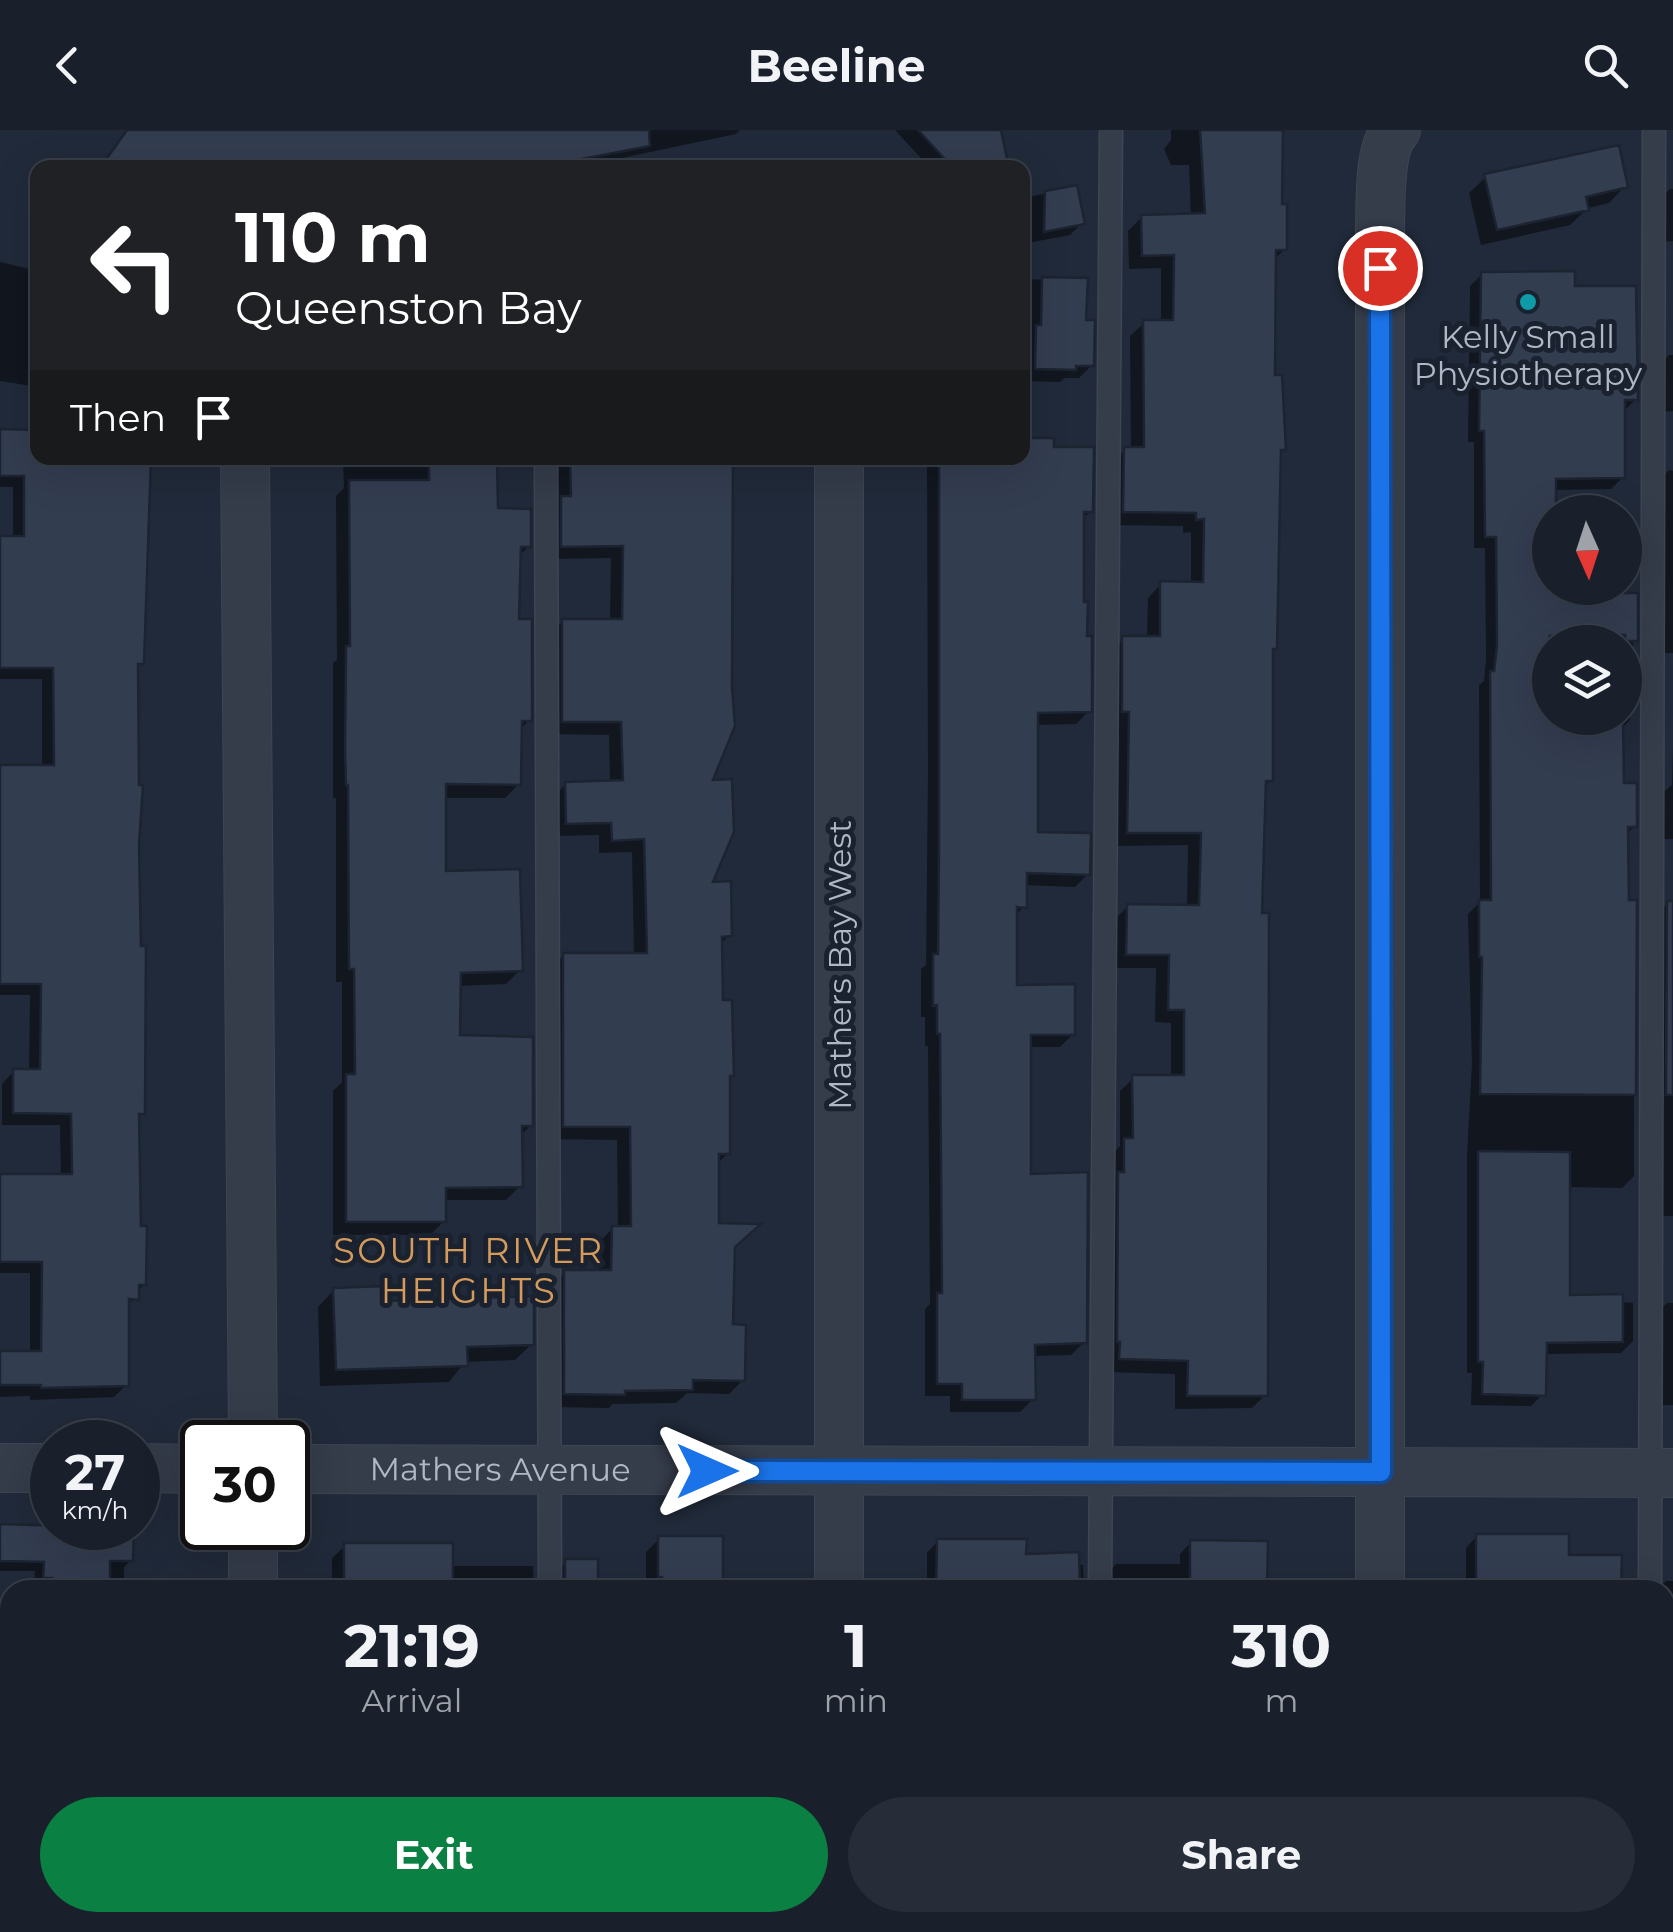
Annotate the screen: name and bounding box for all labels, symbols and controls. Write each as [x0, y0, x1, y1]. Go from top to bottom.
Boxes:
icon: back [40, 38, 95, 93]
text: Beeline [748, 38, 925, 93]
icon: search [1578, 38, 1633, 93]
text: 110 m [235, 194, 431, 280]
icon: left [70, 200, 200, 330]
pin [1338, 226, 1423, 311]
icon: arrive [1353, 241, 1408, 296]
text: Queenston Bay [235, 280, 582, 335]
marker: Kelly Small Physiotherapy [1517, 291, 1539, 313]
place label: Kelly Small Physiotherapy [1414, 317, 1643, 393]
icon: arrive [186, 390, 241, 445]
text: Then [70, 394, 166, 441]
north arrow [1532, 495, 1642, 605]
map controls [1532, 495, 1642, 735]
button: layers [1532, 625, 1642, 735]
street label: Mathers Bay West [820, 820, 859, 1110]
district label: SOUTH RIVER HEIGHTS [333, 1229, 605, 1312]
position arrow [655, 1419, 759, 1523]
speed limit sign: 30 [180, 1420, 310, 1550]
text: 27 [65, 1442, 125, 1503]
street label: Mathers Avenue [369, 1449, 631, 1489]
text: km/h [62, 1495, 128, 1525]
text: 21:19 [344, 1609, 480, 1682]
text: 1 [844, 1609, 868, 1682]
text: 310 [1232, 1609, 1331, 1682]
text: Arrival [361, 1681, 462, 1720]
text: min [824, 1681, 888, 1720]
text: m [1264, 1681, 1298, 1720]
button: Exit [40, 1797, 828, 1912]
button: Share [848, 1797, 1635, 1912]

